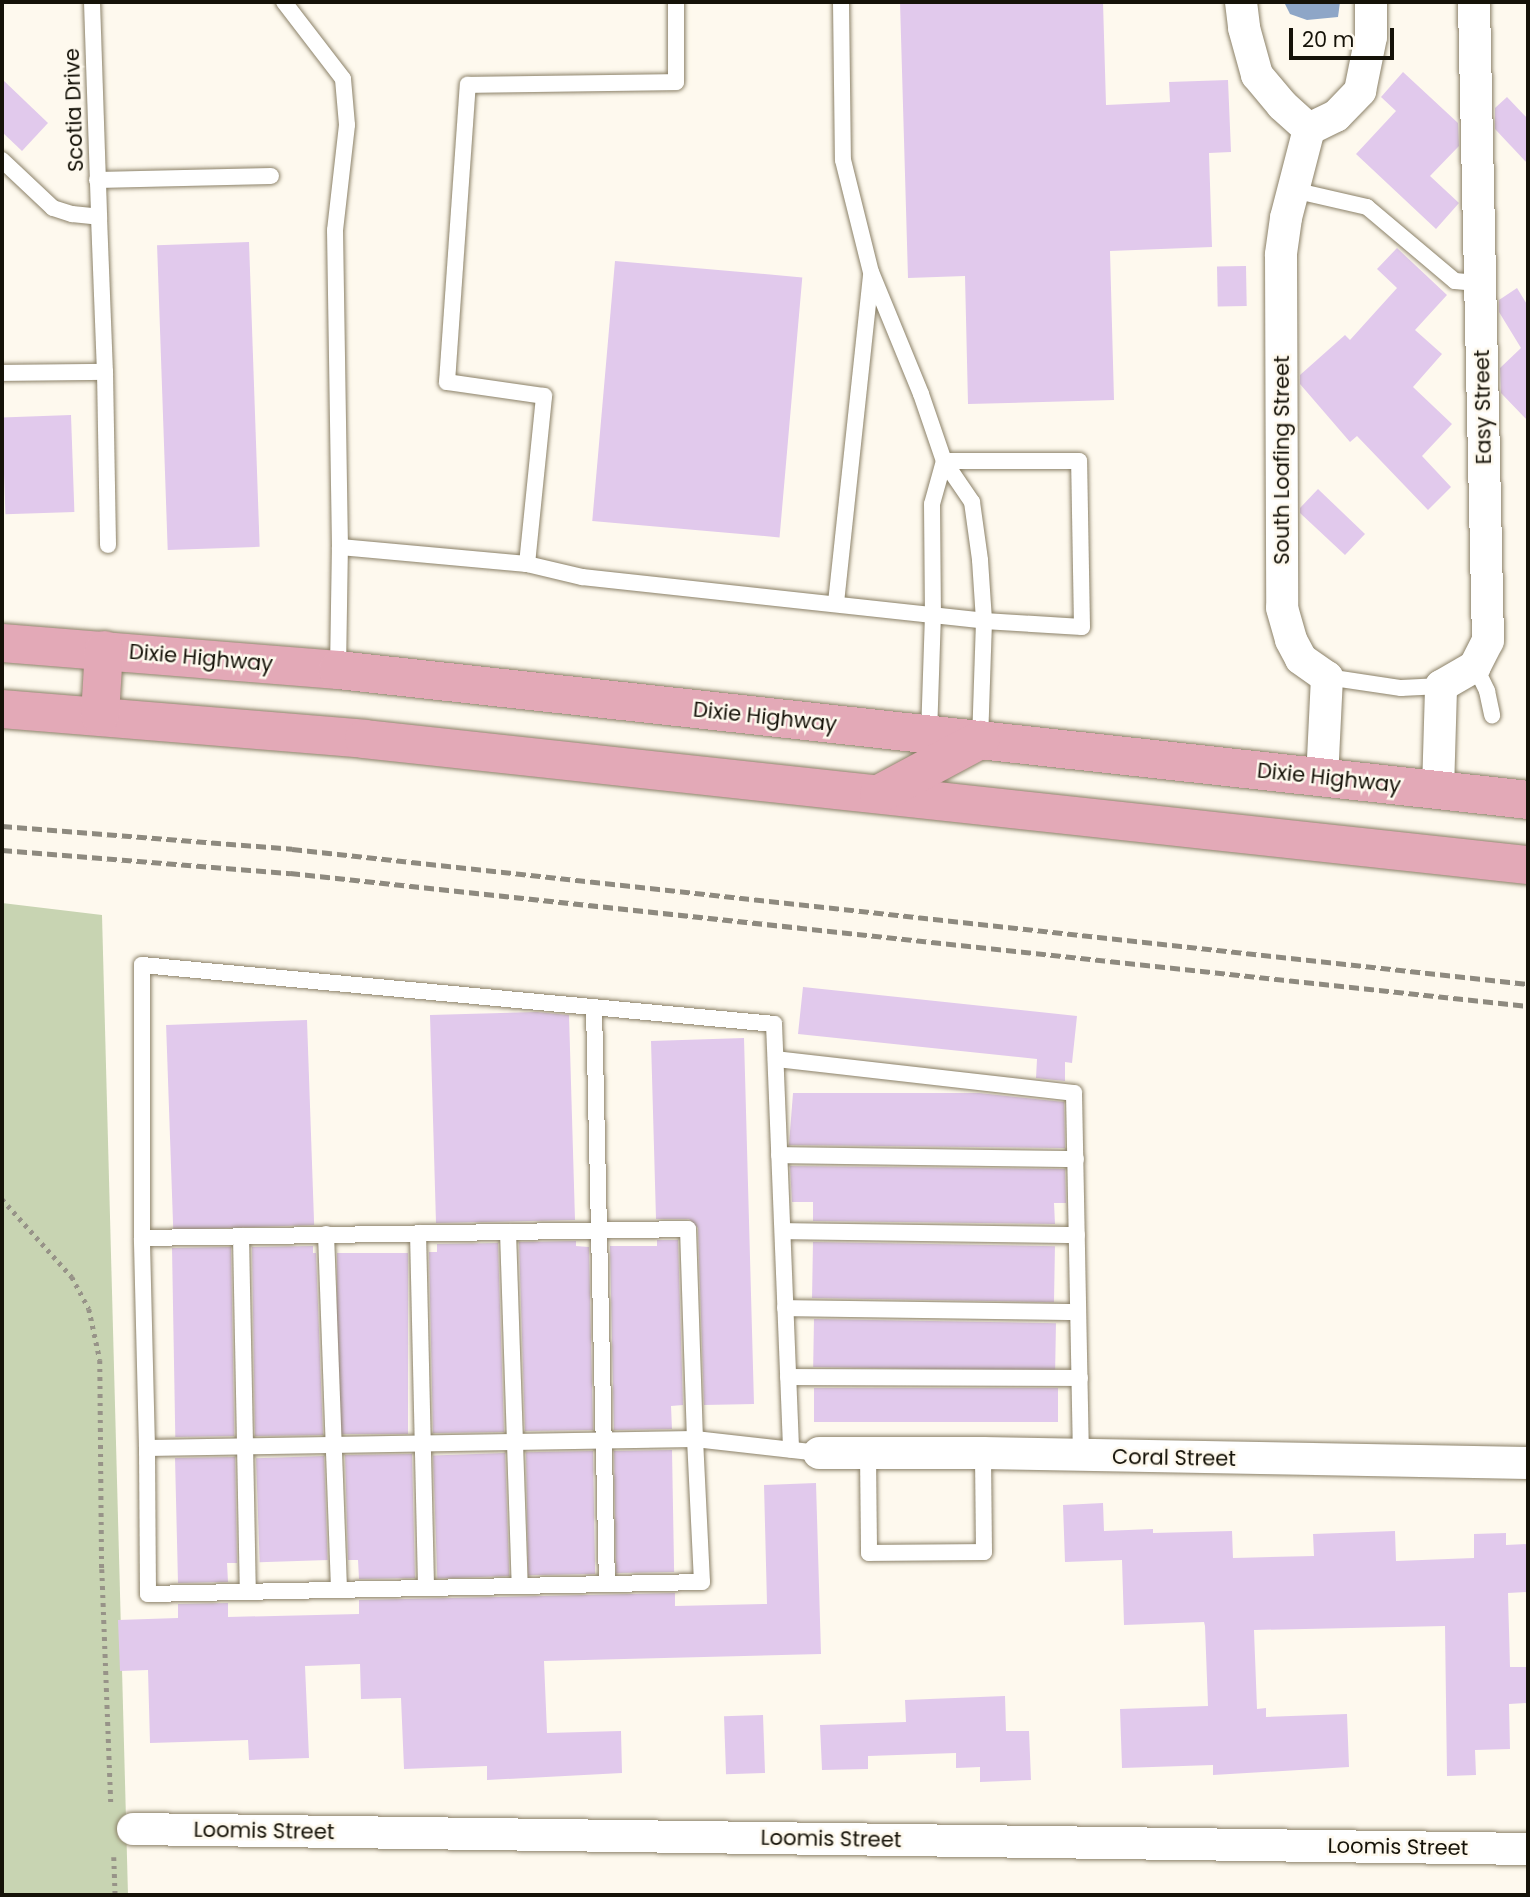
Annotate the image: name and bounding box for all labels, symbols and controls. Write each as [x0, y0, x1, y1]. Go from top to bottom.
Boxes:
scale bar [1292, 14, 1397, 58]
text: 20 m [1302, 25, 1355, 54]
street label: Scotia Drive [59, 48, 89, 172]
street label: Easy Street [1469, 349, 1497, 465]
street label: South Loafing Street [1269, 355, 1295, 565]
street label: Dixie Highway [128, 639, 274, 677]
street label: Dixie Highway [692, 697, 838, 737]
street label: Dixie Highway [1256, 758, 1402, 798]
street label: Coral Street [1112, 1444, 1236, 1472]
street label: Loomis Street [193, 1817, 335, 1845]
street label: Loomis Street [760, 1825, 902, 1853]
street label: Loomis Street [1327, 1833, 1469, 1861]

